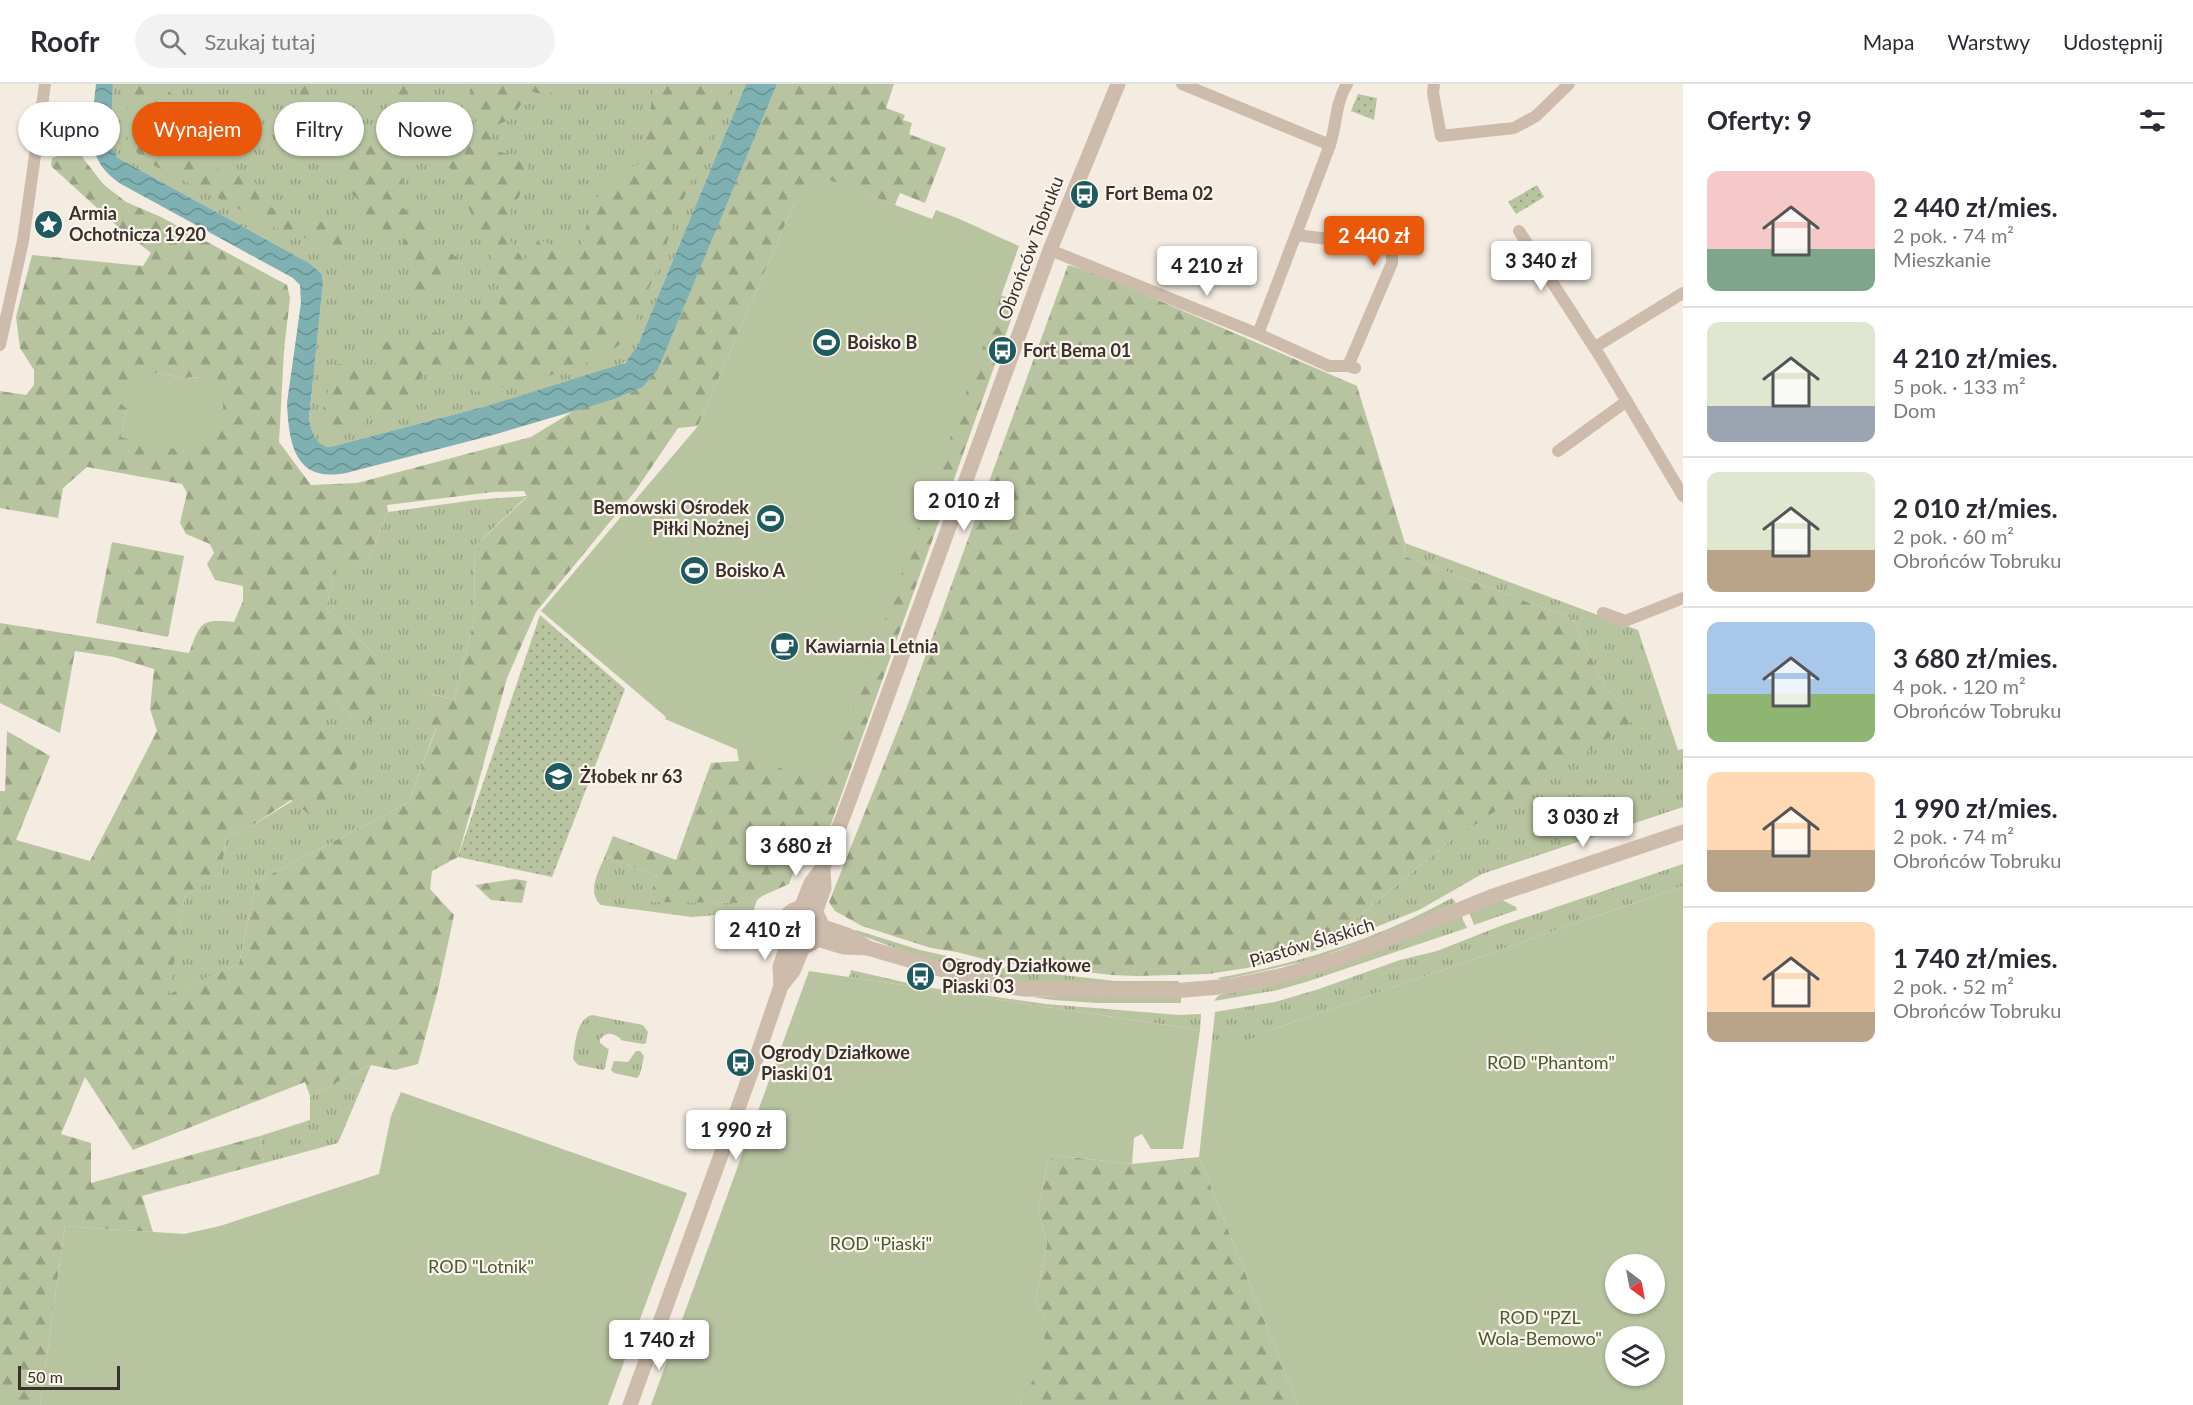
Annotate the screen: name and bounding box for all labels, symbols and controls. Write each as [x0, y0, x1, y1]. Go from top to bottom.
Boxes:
search box [135, 14, 555, 68]
text: Roofr [30, 24, 99, 58]
icon: search [156, 25, 189, 58]
text: Szukaj tutaj [204, 28, 315, 55]
text: Mapa [1863, 29, 1915, 54]
text: Warstwy [1948, 29, 2030, 54]
text: Udostępnij [2063, 29, 2163, 54]
chip: Kupno [18, 102, 120, 156]
chip: Wynajem [132, 102, 262, 156]
chip: Filtry [274, 102, 364, 156]
chip: Nowe [376, 102, 473, 156]
text: Oferty: 9 [1707, 104, 1812, 136]
icon: filters [2136, 104, 2169, 137]
street label: Obrońców Tobruku [993, 173, 1067, 322]
bus stop icon: Fort Bema 02 [1068, 178, 1100, 210]
place label: Fort Bema 02 [1105, 182, 1213, 204]
text: 2 440 zł/mies. [1893, 191, 2058, 223]
icon: home [1755, 195, 1827, 267]
place label: Armia Ochotnicza 1920 [68, 202, 206, 245]
place icon: Armia Ochotnicza 1920 [32, 208, 64, 240]
pin: 2 440 zł [1312, 216, 1436, 267]
text: 2 440 zł [1338, 223, 1410, 247]
text: 2 pok. · 74 m² [1893, 223, 2014, 247]
pin: 3 340 zł [1479, 241, 1603, 292]
pin: 4 210 zł [1145, 246, 1269, 297]
text: Mieszkanie [1893, 247, 1991, 271]
text: 3 340 zł [1505, 248, 1577, 272]
text: 4 210 zł [1171, 253, 1243, 277]
sports icon: Boisko B [810, 327, 842, 359]
place label: Boisko B [847, 331, 917, 353]
bus stop icon: Fort Bema 01 [986, 335, 1018, 367]
place label: Fort Bema 01 [1023, 339, 1131, 361]
text: 4 210 zł/mies. [1893, 342, 2058, 374]
icon: home [1755, 346, 1827, 418]
text: 5 pok. · 133 m² [1893, 374, 2026, 398]
text: Dom [1893, 398, 1936, 422]
pin: 2 010 zł [902, 481, 1026, 532]
text: 2 010 zł [928, 488, 1000, 512]
text: 2 010 zł/mies. [1893, 492, 2058, 524]
place label: Bemowski Ośrodek Piłki Nożnej [593, 496, 749, 539]
icon: home [1755, 496, 1827, 568]
sports icon: Bemowski Ośrodek Piłki Nożnej [754, 502, 786, 534]
text: 2 pok. · 60 m² [1893, 524, 2014, 548]
text: Obrońców Tobruku [1893, 548, 2061, 572]
sports icon: Boisko A [678, 555, 710, 587]
place label: Boisko A [715, 559, 786, 581]
cafe icon: Kawiarnia Letnia [768, 631, 800, 663]
place label: Kawiarnia Letnia [805, 635, 938, 657]
text: 3 680 zł/mies. [1893, 642, 2058, 674]
icon: home [1755, 646, 1827, 718]
text: 4 pok. · 120 m² [1893, 674, 2026, 698]
text: Obrońców Tobruku [1893, 698, 2061, 722]
school or university icon: Żłobek nr 63 [543, 761, 575, 793]
place label: Żłobek nr 63 [580, 765, 683, 787]
text: 1 990 zł/mies. [1893, 792, 2058, 824]
icon: home [1755, 796, 1827, 868]
pin: 3 030 zł [1521, 797, 1645, 848]
text: 3 030 zł [1547, 804, 1619, 828]
text: 2 pok. · 74 m² [1893, 824, 2014, 848]
pin: 3 680 zł [734, 826, 858, 877]
text: 3 680 zł [760, 833, 832, 857]
text: Obrońców Tobruku [1893, 848, 2061, 872]
pin: 2 410 zł [703, 910, 827, 961]
street label: Piastów Śląskich [1247, 913, 1377, 971]
text: 2 410 zł [729, 917, 801, 941]
text: 1 740 zł/mies. [1893, 942, 2058, 974]
icon: home [1755, 946, 1827, 1018]
place label: Ogrody Działkowe Piaski 03 [942, 954, 1091, 997]
bus stop icon: Ogrody Działkowe Piaski 03 [905, 960, 937, 992]
text: 2 pok. · 52 m² [1893, 974, 2014, 998]
text: Obrońców Tobruku [1893, 998, 2061, 1022]
place label: Ogrody Działkowe Piaski 01 [761, 1041, 910, 1084]
bus stop icon: Ogrody Działkowe Piaski 01 [724, 1047, 756, 1079]
park label: ROD "Phantom" [1487, 1051, 1615, 1073]
pin: 1 990 zł [674, 1110, 798, 1161]
text: 1 990 zł [700, 1117, 772, 1141]
park label: ROD "Piaski" [830, 1232, 932, 1254]
north arrow [1605, 1254, 1665, 1314]
map controls [1605, 1254, 1665, 1386]
park label: ROD "Lotnik" [428, 1255, 534, 1277]
park label: ROD "PZL Wola-Bemowo" [1478, 1306, 1602, 1349]
pin: 1 740 zł [597, 1320, 721, 1371]
button: layers [1605, 1326, 1665, 1386]
text: 1 740 zł [623, 1327, 695, 1351]
scale bar [18, 1363, 120, 1390]
text: 50 m [27, 1367, 63, 1386]

